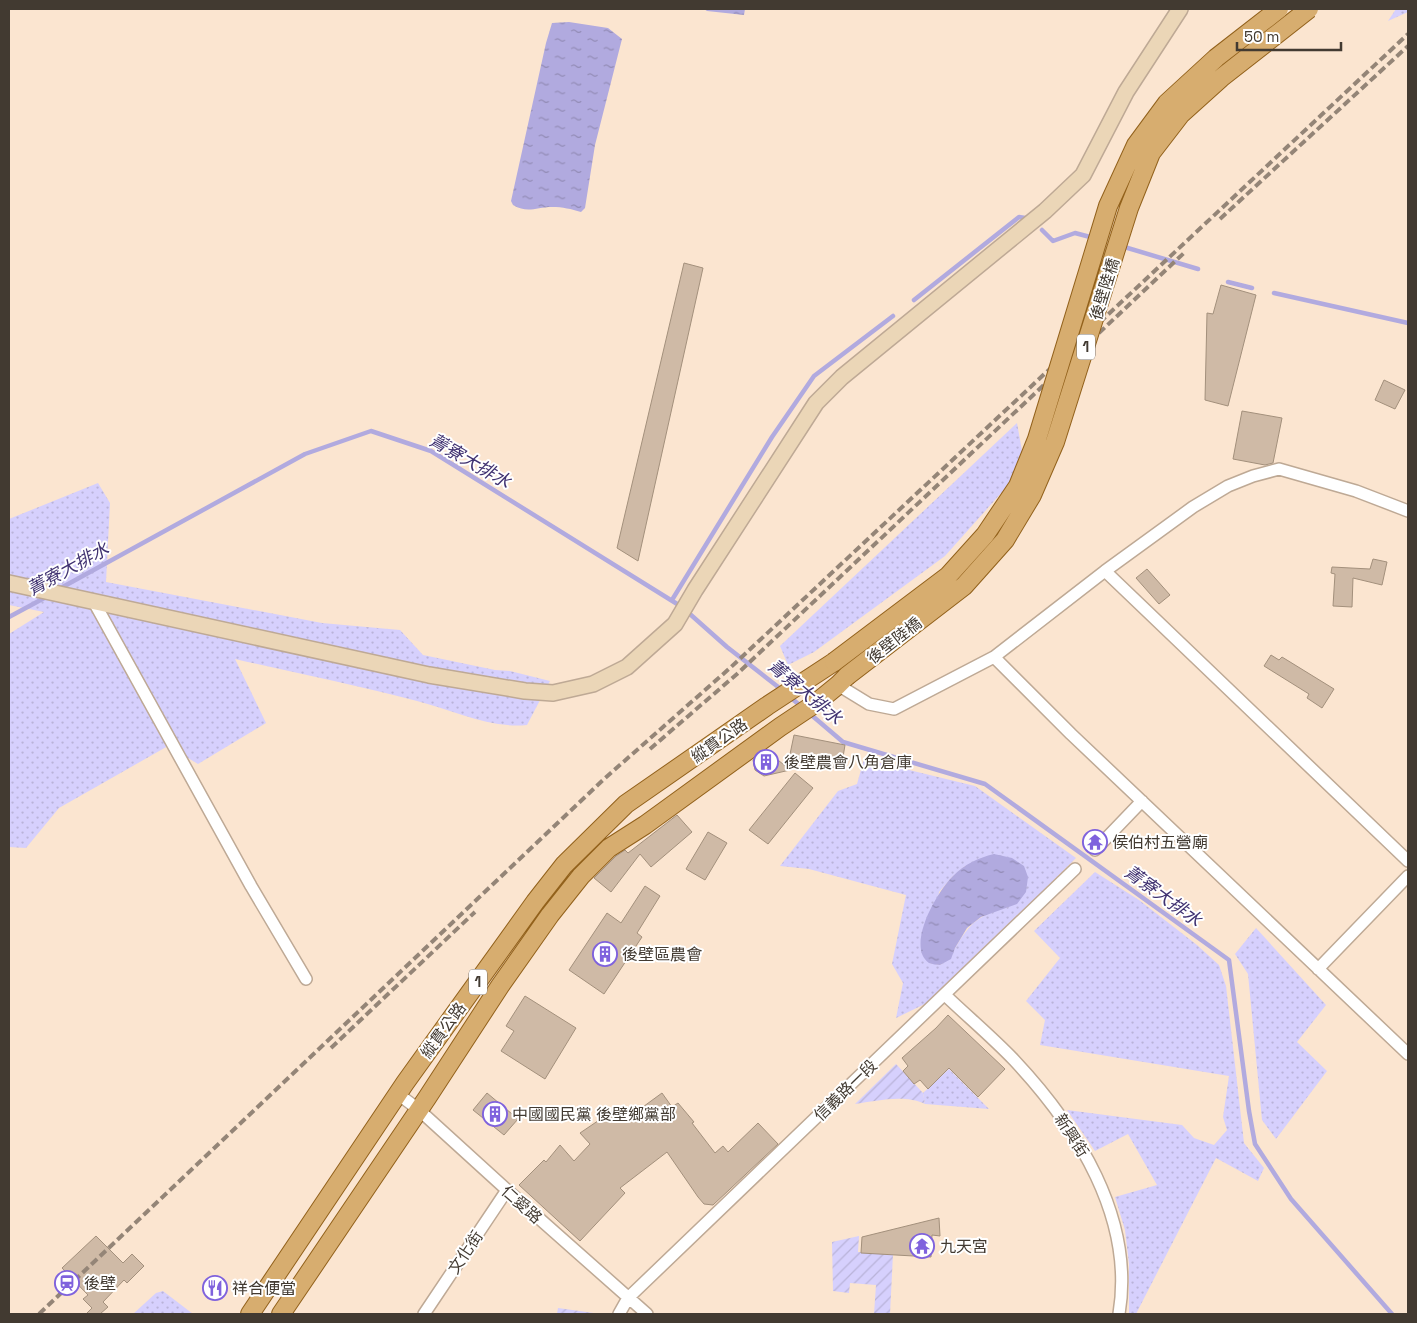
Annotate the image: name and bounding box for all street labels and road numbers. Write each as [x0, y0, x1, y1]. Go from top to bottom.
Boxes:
street label: 後壁陸橋 [1085, 255, 1124, 323]
road number: 1 [1077, 334, 1095, 360]
street label: 後壁陸橋 [863, 612, 926, 668]
street label: 縱貫公路 [687, 713, 752, 767]
road number: 1 [469, 970, 487, 994]
street label: 縱貫公路 [416, 998, 471, 1062]
street label: 信義路一段 [809, 1055, 881, 1126]
street label: 新興街 [1050, 1109, 1093, 1161]
street label: 仁愛路 [497, 1181, 547, 1228]
street label: 文化街 [443, 1227, 488, 1278]

